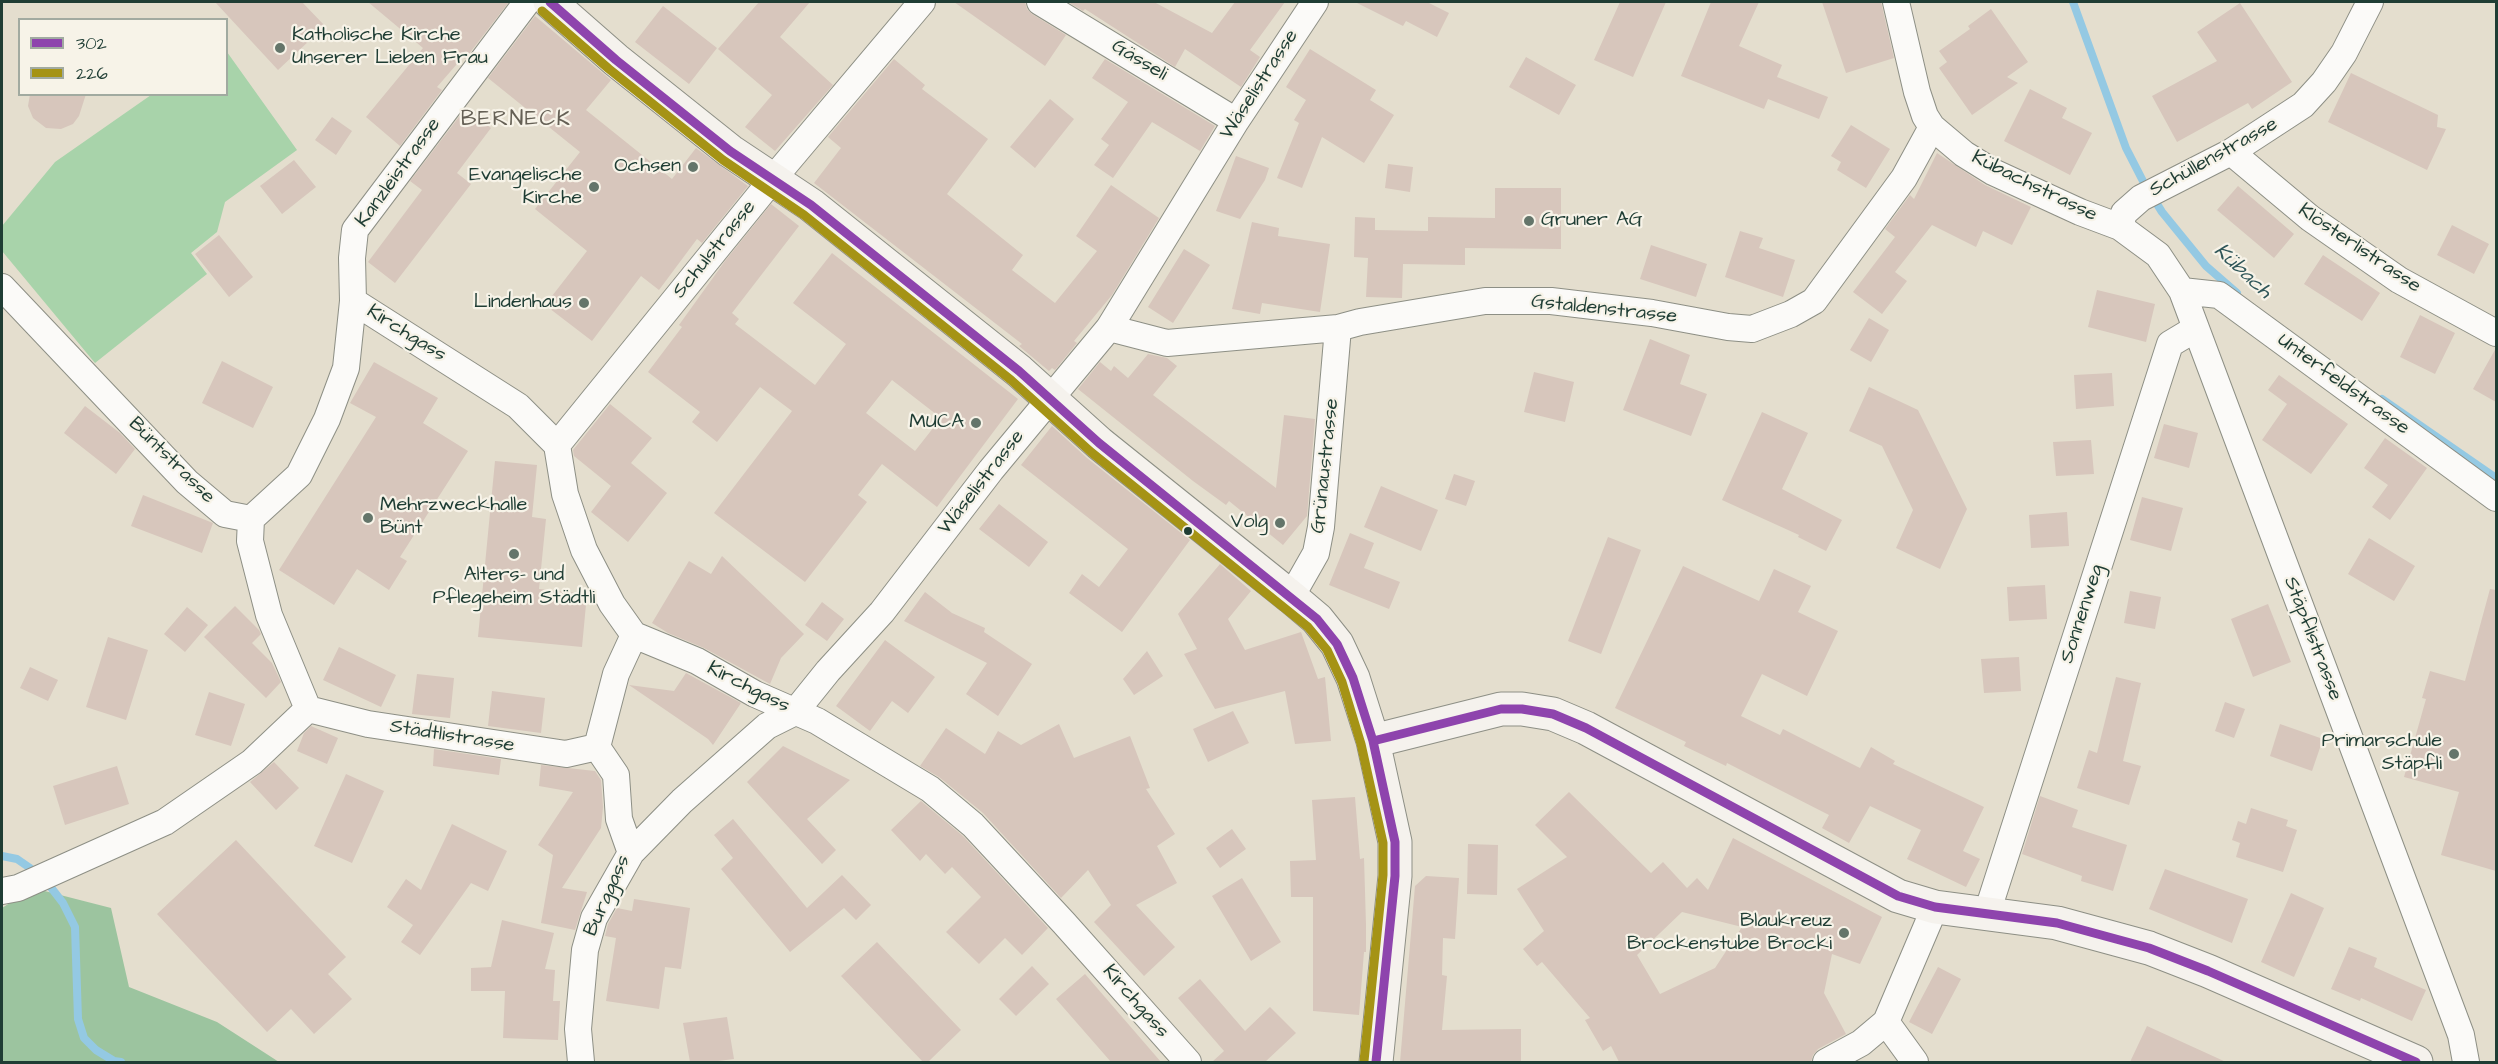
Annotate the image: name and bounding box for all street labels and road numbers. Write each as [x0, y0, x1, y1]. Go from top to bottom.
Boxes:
street label: Wäselistrasse [1216, 26, 1304, 144]
street label: Gässeli [1107, 35, 1171, 87]
street label: Schüllenstrasse [2146, 113, 2282, 203]
street label: Kanzleistrasse [351, 114, 447, 232]
street label: Kübachstrasse [1967, 146, 2101, 228]
street label: Schulstrasse [668, 196, 762, 304]
street label: Klösterlistrasse [2293, 199, 2425, 299]
street label: Gstaldenstrasse [1530, 290, 1678, 330]
street label: Kirchgass [362, 300, 450, 368]
street label: Unterfeldstrasse [2272, 329, 2414, 441]
street label: Grünaustrasse [1307, 397, 1345, 535]
street label: Büntstrasse [123, 413, 219, 509]
street label: Wäselistrasse [934, 426, 1030, 540]
street label: Sonnenweg [2056, 562, 2110, 666]
street label: Stäpflistrasse [2277, 574, 2347, 704]
street label: Kirchgass [703, 657, 793, 719]
street label: Städtlistrasse [388, 715, 516, 759]
street label: Burggass [579, 852, 637, 940]
street label: Kirchgass [1097, 960, 1173, 1044]

